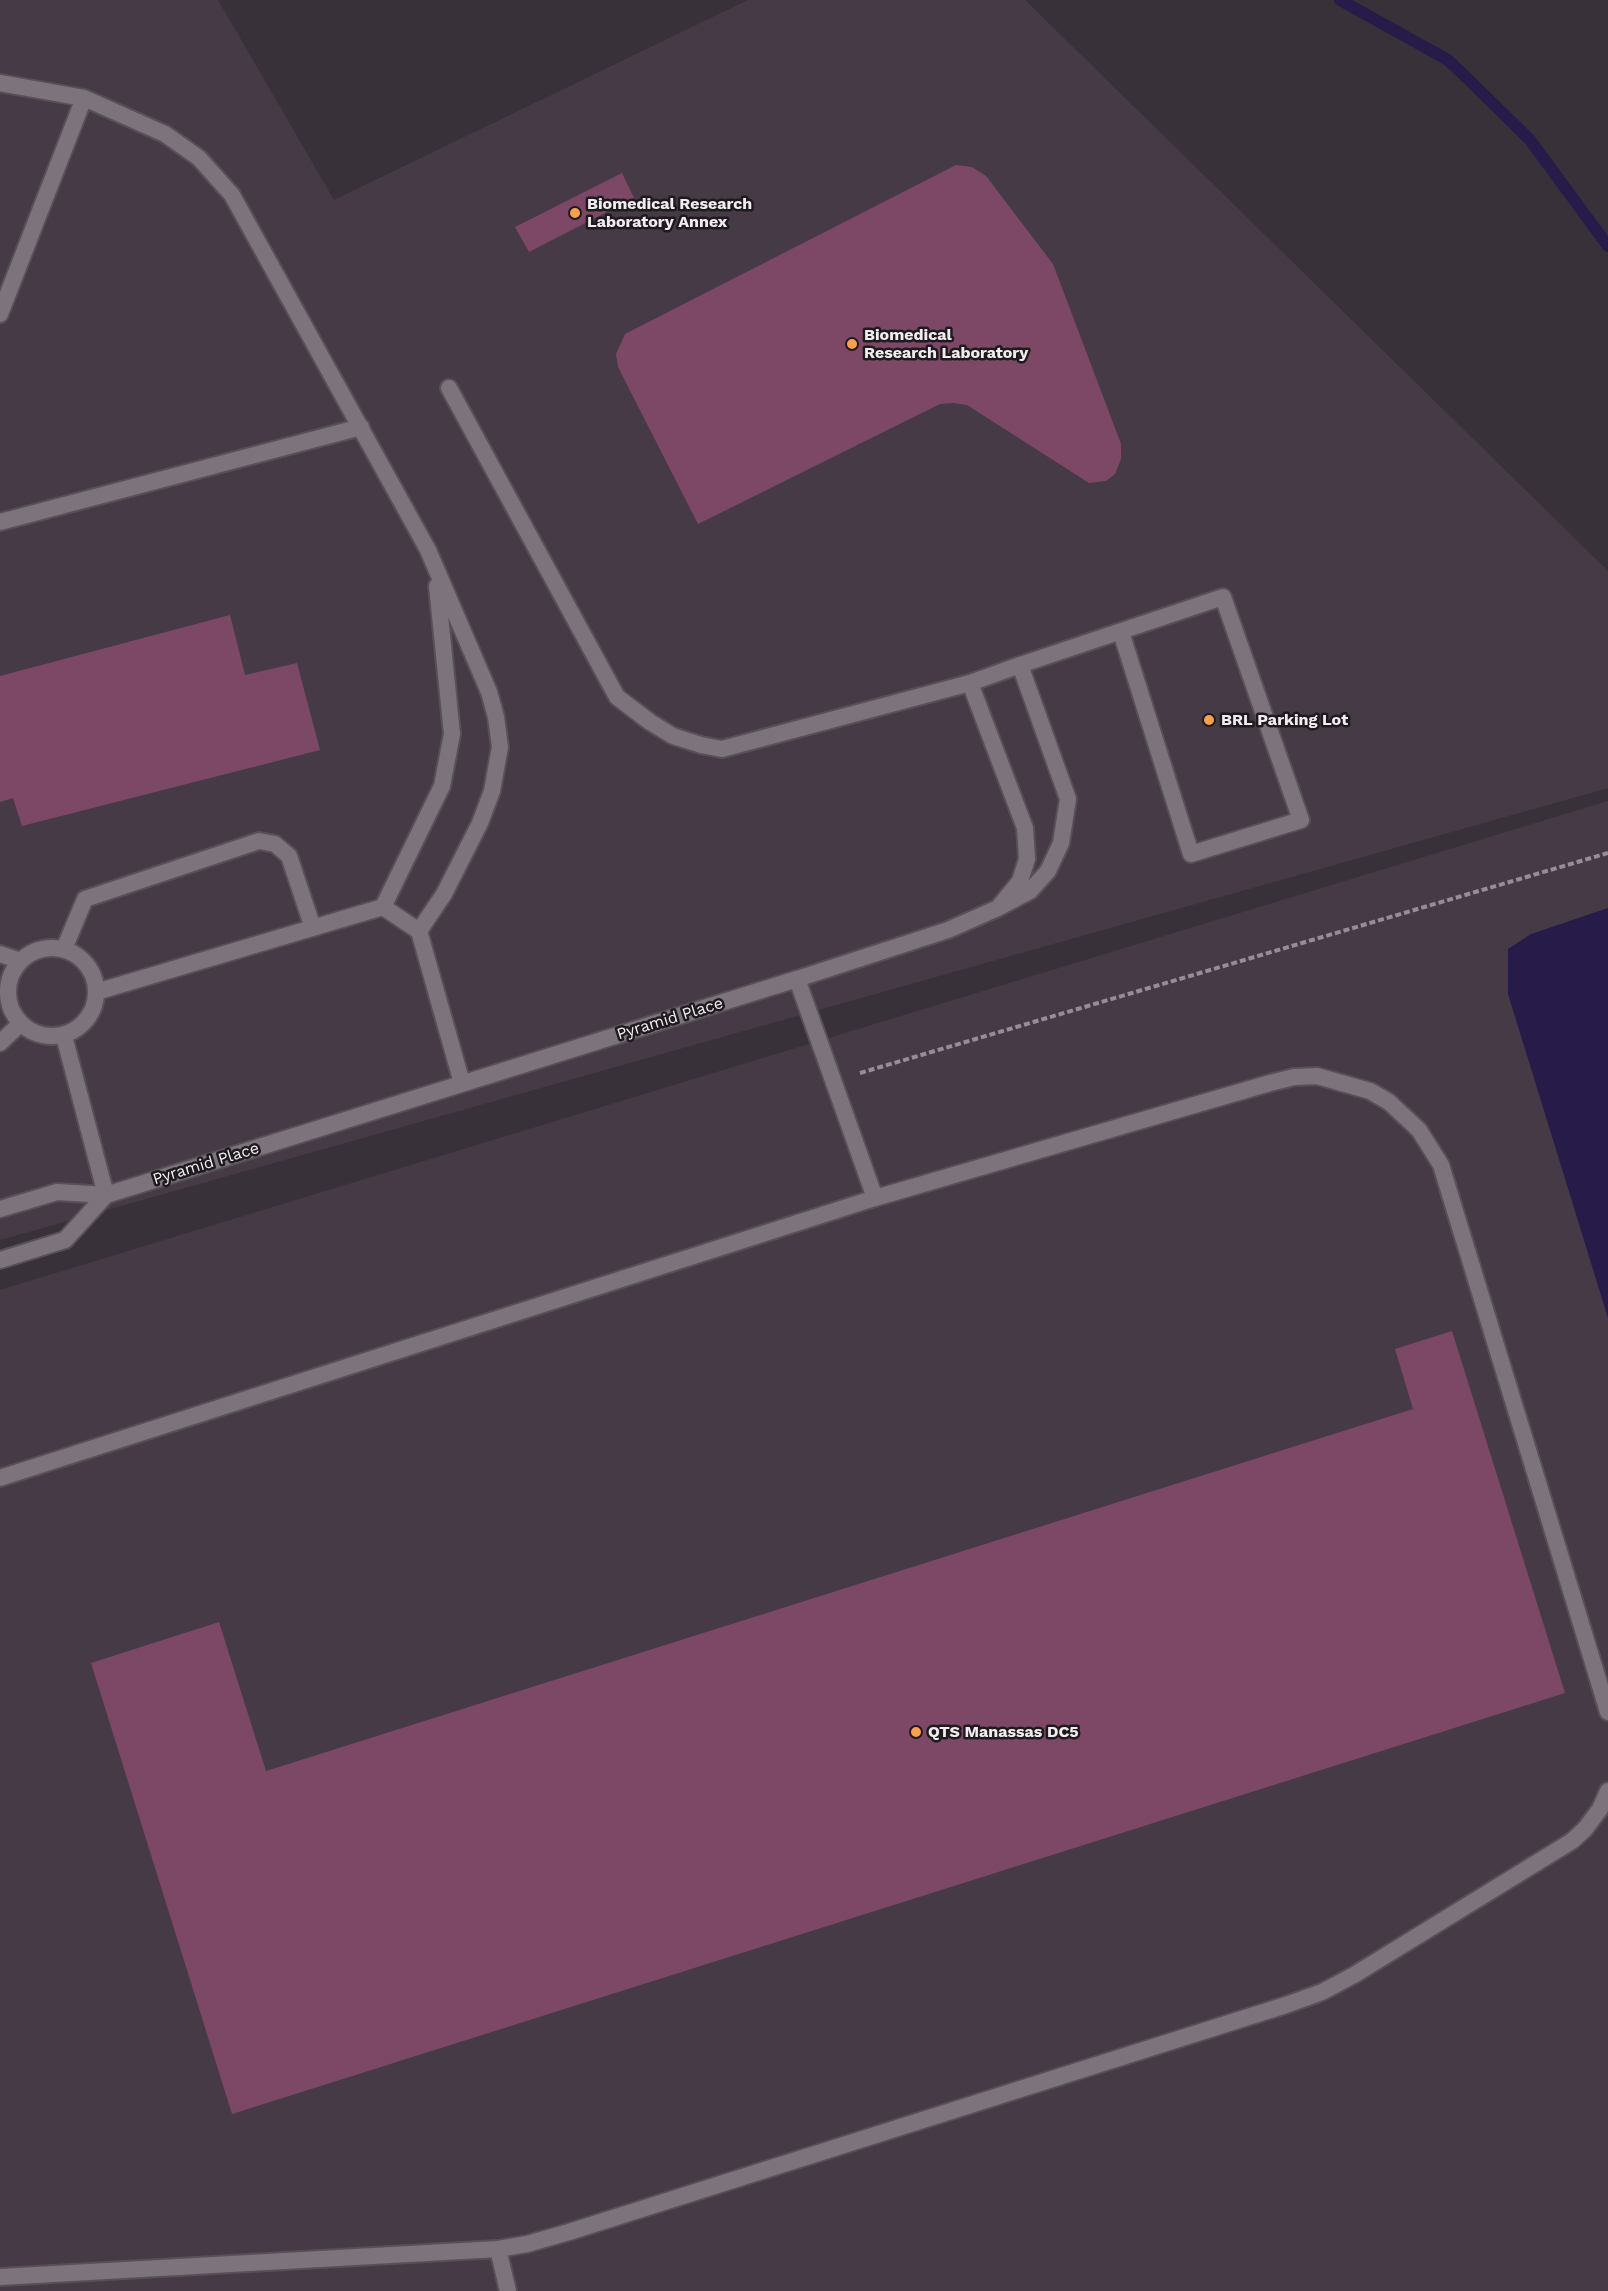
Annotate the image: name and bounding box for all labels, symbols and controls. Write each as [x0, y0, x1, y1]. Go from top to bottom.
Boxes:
place label: Biomedical Research Laboratory Annex [587, 194, 752, 232]
marker: Biomedical Research Laboratory Annex [568, 206, 582, 220]
place label: Biomedical Research Laboratory [864, 325, 1028, 363]
marker: Biomedical Research Laboratory [845, 337, 859, 351]
place label: BRL Parking Lot [1221, 710, 1348, 730]
marker: BRL Parking Lot [1202, 713, 1216, 727]
street label: Pyramid Place [614, 994, 726, 1044]
street label: Pyramid Place [150, 1139, 262, 1189]
place label: QTS Manassas DC5 [928, 1722, 1079, 1742]
marker: QTS Manassas DC5 [909, 1725, 923, 1739]

